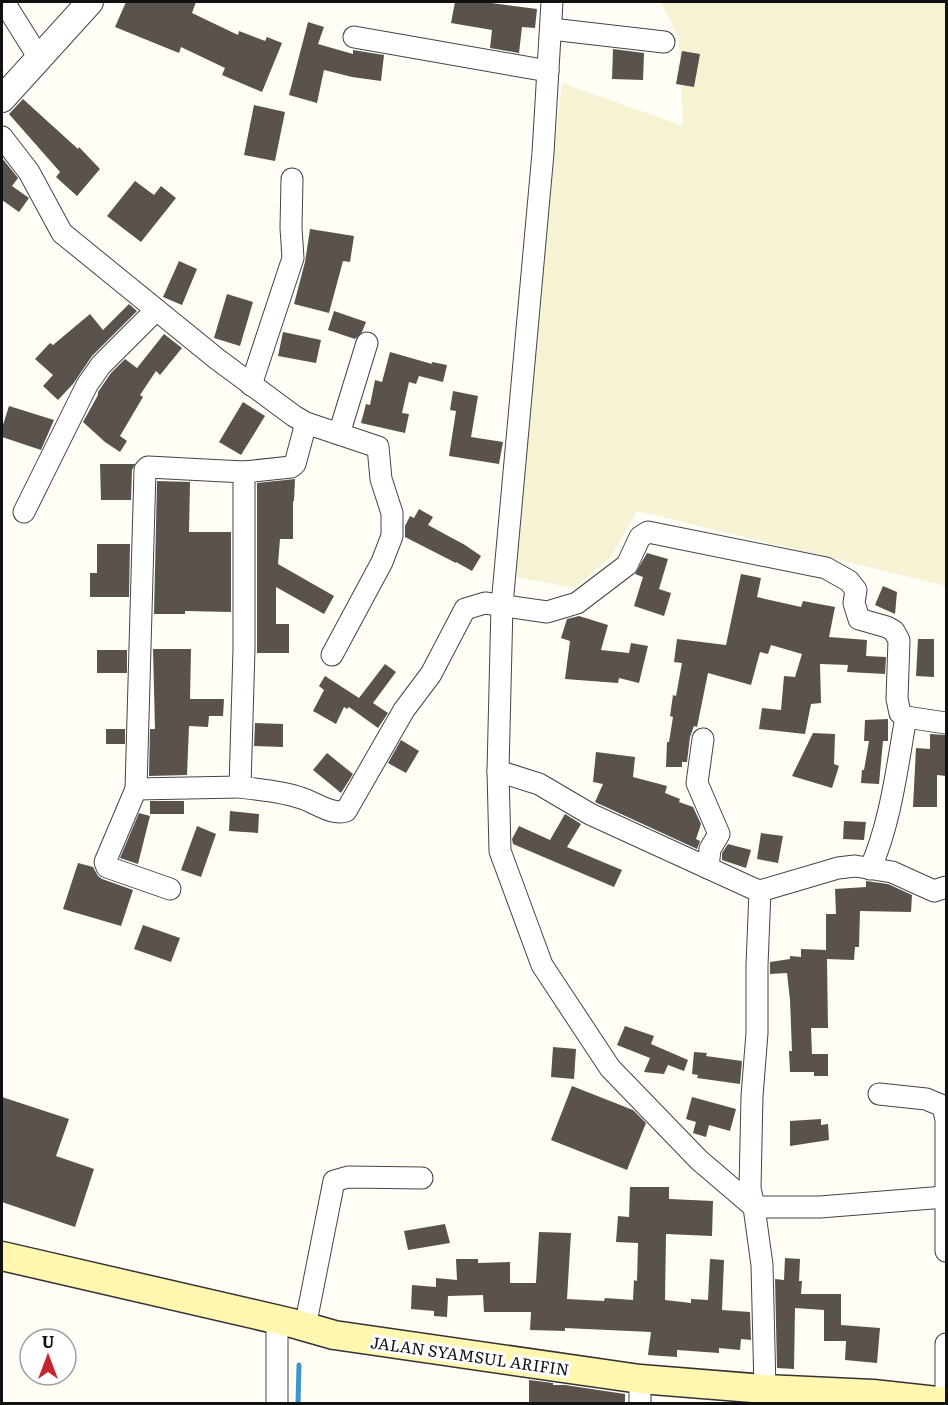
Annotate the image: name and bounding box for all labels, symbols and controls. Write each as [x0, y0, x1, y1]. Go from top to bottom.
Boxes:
north arrow [18, 1327, 78, 1387]
text: U [42, 1329, 55, 1353]
street label: JALAN SYAMSUL ARIFIN [369, 1329, 571, 1381]

